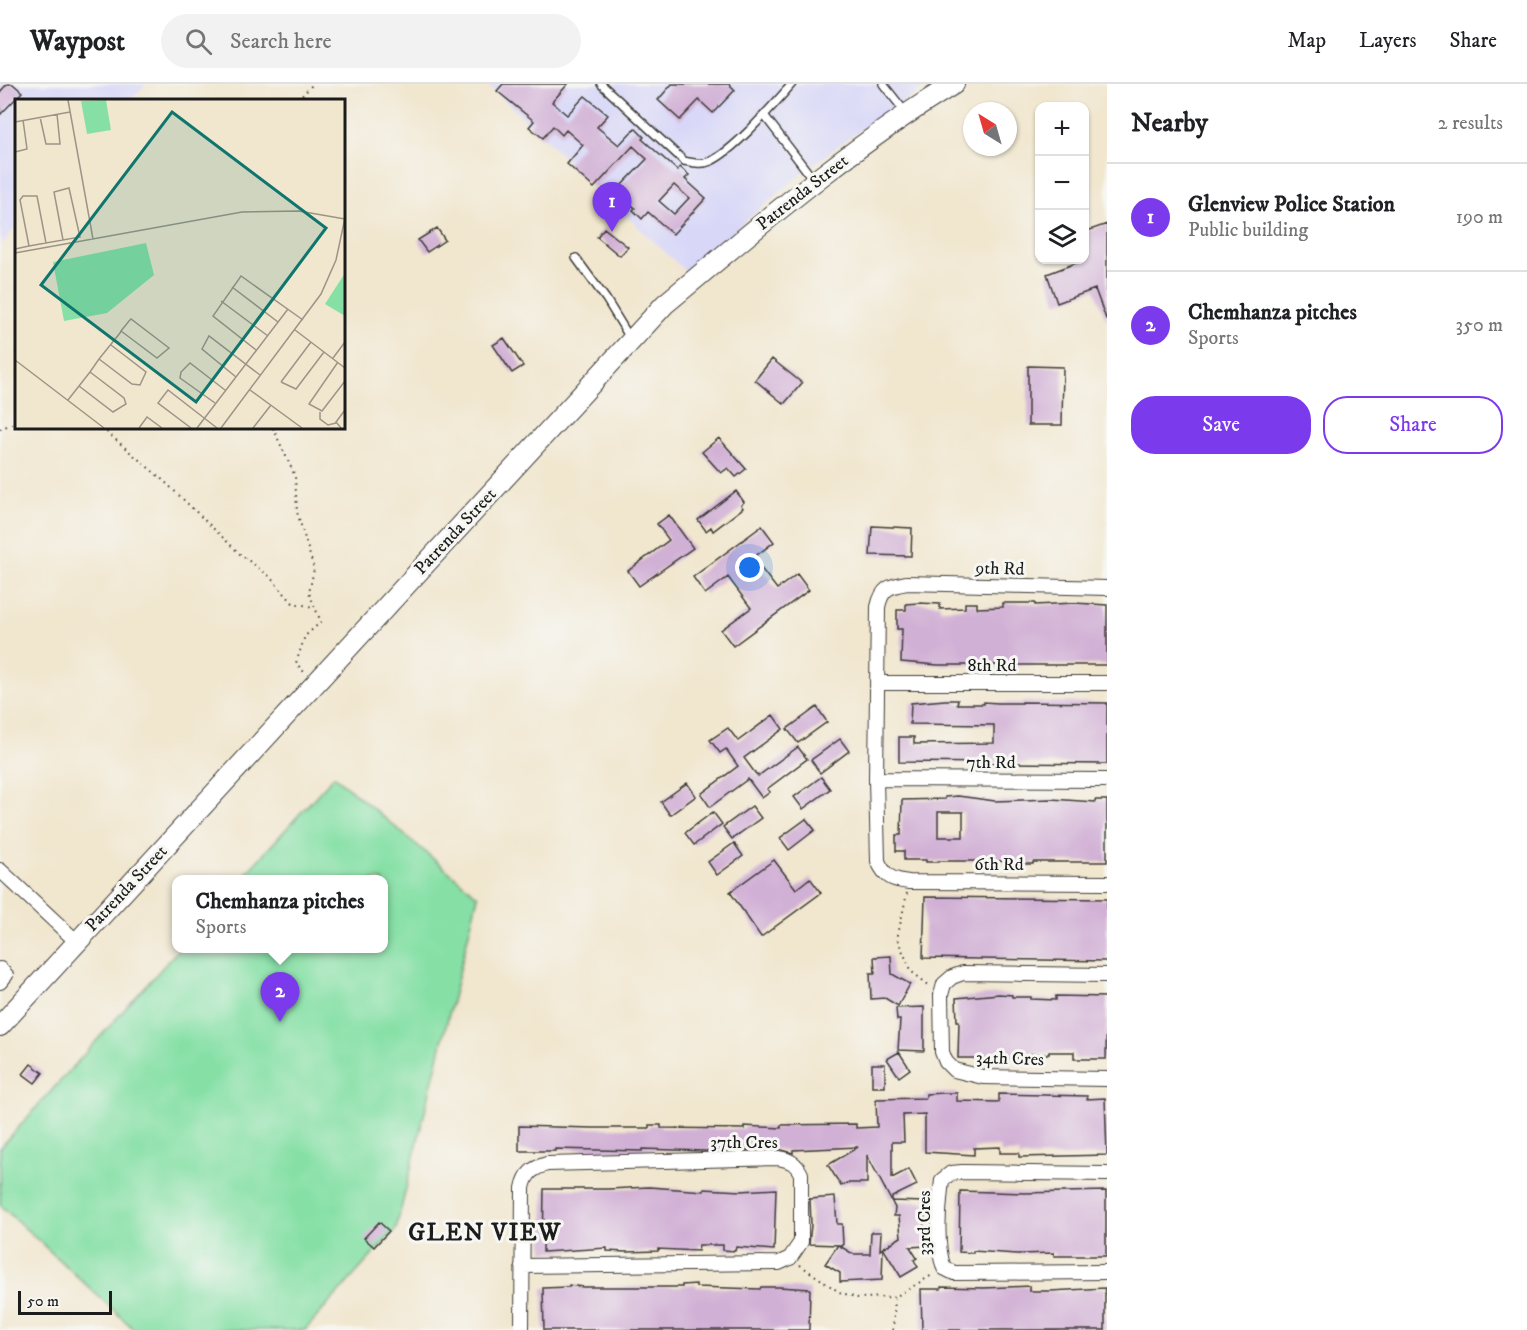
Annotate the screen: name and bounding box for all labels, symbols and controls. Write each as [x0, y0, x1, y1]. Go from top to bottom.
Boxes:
search box [161, 14, 581, 68]
text: Waypost [30, 24, 125, 59]
icon: search [182, 25, 215, 58]
text: Search here [230, 28, 332, 55]
text: Map [1287, 28, 1326, 54]
text: Layers [1359, 28, 1417, 54]
text: Share [1450, 28, 1497, 54]
inset map [15, 99, 345, 429]
north arrow [963, 102, 1017, 156]
map controls [1035, 102, 1089, 264]
button: + [1035, 102, 1089, 156]
text: Nearby [1131, 107, 1208, 140]
text: 2 results [1438, 111, 1503, 136]
street label: Patrenda Street [752, 150, 853, 235]
button: − [1035, 156, 1089, 210]
pin: 1 [592, 182, 632, 232]
text: Glenview Police Station [1188, 191, 1395, 218]
text: 1 [1147, 205, 1154, 230]
text: 190 m [1456, 205, 1503, 230]
button: layers [1035, 210, 1089, 264]
text: Public building [1188, 218, 1308, 243]
text: Chemhanza pitches [1188, 299, 1357, 326]
text: 2 [1146, 313, 1155, 338]
text: 350 m [1456, 313, 1503, 338]
text: Sports [1188, 326, 1239, 351]
button: Save [1131, 396, 1311, 454]
button: Share [1323, 396, 1503, 454]
street label: Patrenda Street [410, 484, 502, 580]
your location [735, 553, 764, 582]
street label: 9th Rd [974, 557, 1025, 581]
street label: 8th Rd [967, 655, 1017, 677]
street label: 7th Rd [966, 752, 1016, 774]
street label: Patrenda Street [81, 841, 173, 937]
street label: 6th Rd [974, 854, 1024, 876]
popup [172, 875, 388, 953]
text: Chemhanza pitches [196, 888, 364, 915]
text: Sports [196, 915, 246, 940]
pin: 2 [260, 972, 300, 1022]
street label: 34th Cres [976, 1047, 1044, 1071]
street label: 37th Cres [710, 1132, 778, 1154]
street label: 33rd Cres [914, 1191, 936, 1255]
district label: GLEN VIEW [408, 1218, 562, 1248]
scale bar [18, 1288, 112, 1316]
text: 50 m [27, 1291, 59, 1311]

